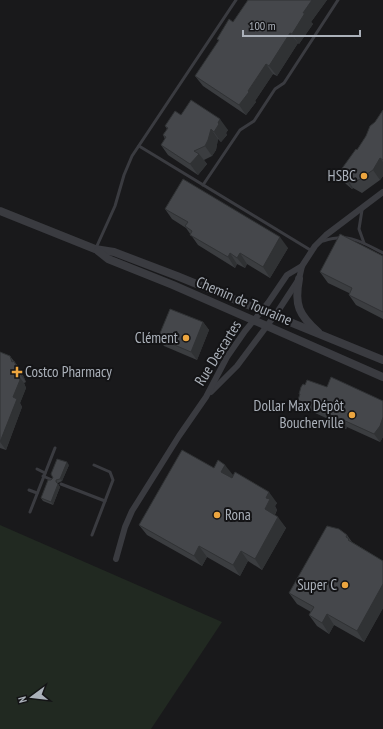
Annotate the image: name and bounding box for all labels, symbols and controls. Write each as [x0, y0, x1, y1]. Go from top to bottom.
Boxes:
scale bar [243, 12, 360, 38]
text: 100 m [249, 18, 276, 33]
place label: HSBC [328, 166, 356, 185]
marker: HSBC [359, 171, 369, 181]
street label: Chemin de Touraine [193, 272, 295, 329]
street label: Rue Descartes [190, 317, 245, 389]
place label: Clément [135, 328, 178, 347]
marker: Clément [181, 333, 191, 343]
place label: Costco Pharmacy [25, 362, 112, 381]
marker: Costco Pharmacy [12, 367, 22, 377]
place label: Dollar Max Dépôt Boucherville [254, 396, 344, 432]
marker: Dollar Max Dépôt Boucherville [347, 410, 357, 420]
place label: Rona [225, 505, 251, 524]
marker: Rona [212, 510, 222, 520]
place label: Super C [297, 575, 337, 594]
marker: Super C [340, 580, 350, 590]
north arrow [12, 677, 52, 717]
text: N [15, 695, 30, 704]

